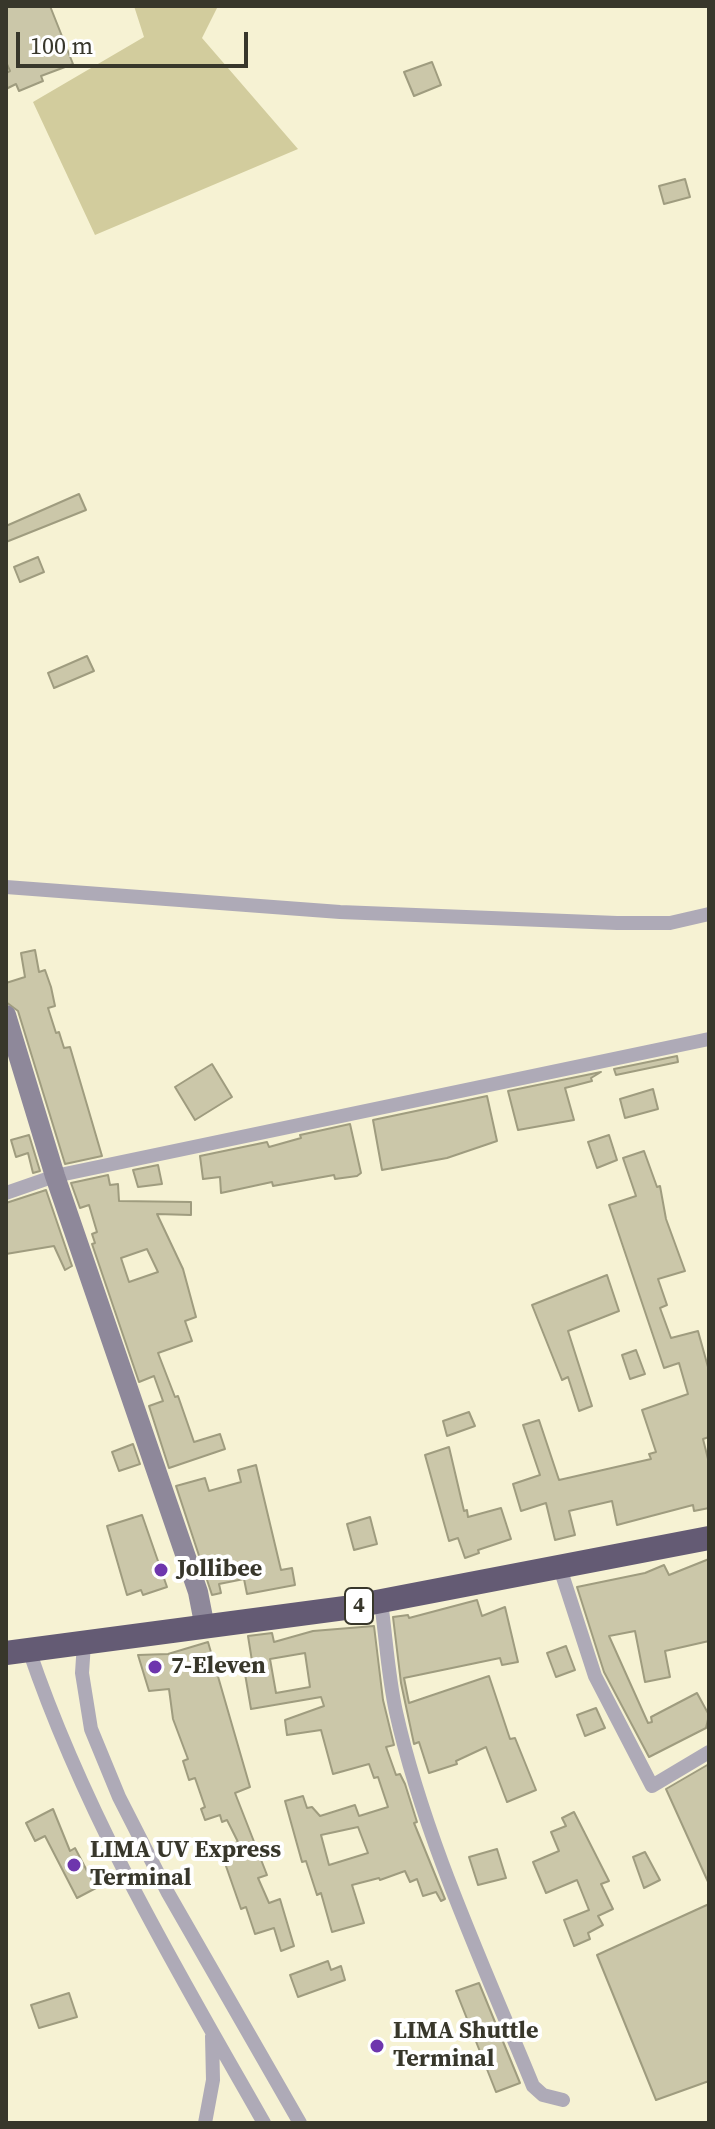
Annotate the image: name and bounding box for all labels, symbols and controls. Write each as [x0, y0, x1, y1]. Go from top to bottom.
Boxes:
scale bar [20, 16, 252, 66]
text: 100 m [30, 29, 93, 62]
place label: Jollibee [177, 1556, 262, 1584]
marker: Jollibee [152, 1561, 170, 1579]
road number: 4 [345, 1588, 373, 1624]
place label: 7-Eleven [171, 1653, 266, 1681]
marker: 7-Eleven [146, 1658, 164, 1676]
place label: LIMA UV Express Terminal [90, 1837, 281, 1893]
marker: LIMA UV Express Terminal [65, 1856, 83, 1874]
place label: LIMA Shuttle Terminal [393, 2018, 538, 2074]
marker: LIMA Shuttle Terminal [368, 2037, 386, 2055]

